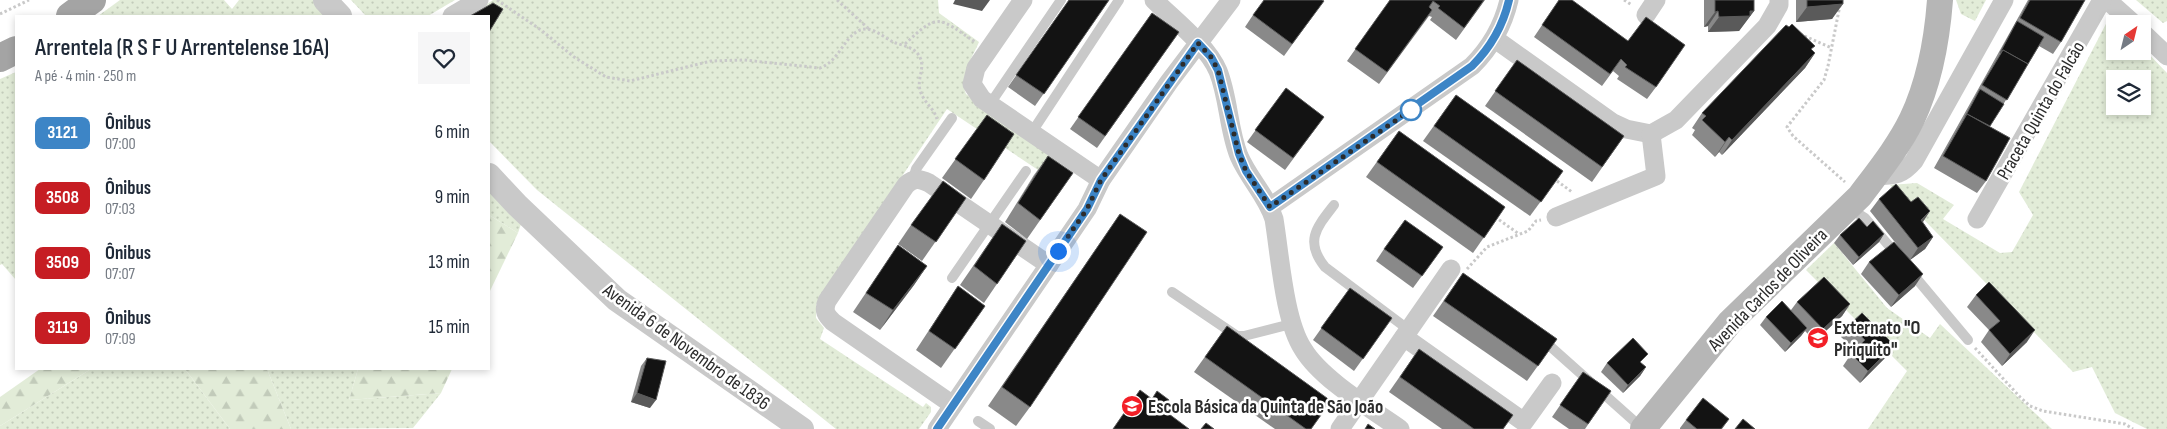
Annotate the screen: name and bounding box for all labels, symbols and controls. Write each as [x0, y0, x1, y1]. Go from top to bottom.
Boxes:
north arrow [2106, 15, 2151, 60]
map controls [2106, 15, 2151, 115]
button: heart [418, 32, 470, 84]
text: Arrentela (R S F U Arrentelense 16A) [35, 33, 329, 62]
street label: Praceta Quinta do Falcão [1992, 38, 2090, 184]
text: A pé · 4 min · 250 m [35, 67, 136, 86]
button: layers [2106, 70, 2151, 115]
unlabelled marker [1400, 99, 1422, 121]
text: Ônibus [105, 112, 151, 135]
text: 6 min [435, 121, 470, 144]
text: 3121 [47, 122, 78, 143]
text: 07:00 [105, 135, 136, 154]
text: Ônibus [105, 177, 151, 200]
text: 9 min [435, 186, 470, 209]
text: 3508 [46, 187, 79, 208]
text: 07:03 [105, 200, 135, 219]
street label: Avenida Carlos de Oliveira [1703, 224, 1833, 357]
your location [1046, 239, 1071, 264]
text: Ônibus [105, 242, 151, 265]
text: 13 min [429, 251, 470, 274]
text: 3509 [46, 252, 79, 273]
text: 07:07 [105, 265, 135, 284]
street label: Avenida 6 de Novembro de 1836 [597, 278, 774, 416]
text: Ônibus [105, 307, 151, 330]
text: 15 min [429, 316, 470, 339]
text: 3119 [47, 317, 78, 338]
place label: Externato "O Piriquito" [1834, 317, 1920, 362]
school or university icon: Externato "O Piriquito" [1806, 326, 1830, 350]
text: 07:09 [105, 330, 136, 349]
school or university icon: Escola Básica da Quinta de São João [1120, 394, 1144, 418]
place label: Escola Básica da Quinta de São João [1148, 396, 1383, 419]

